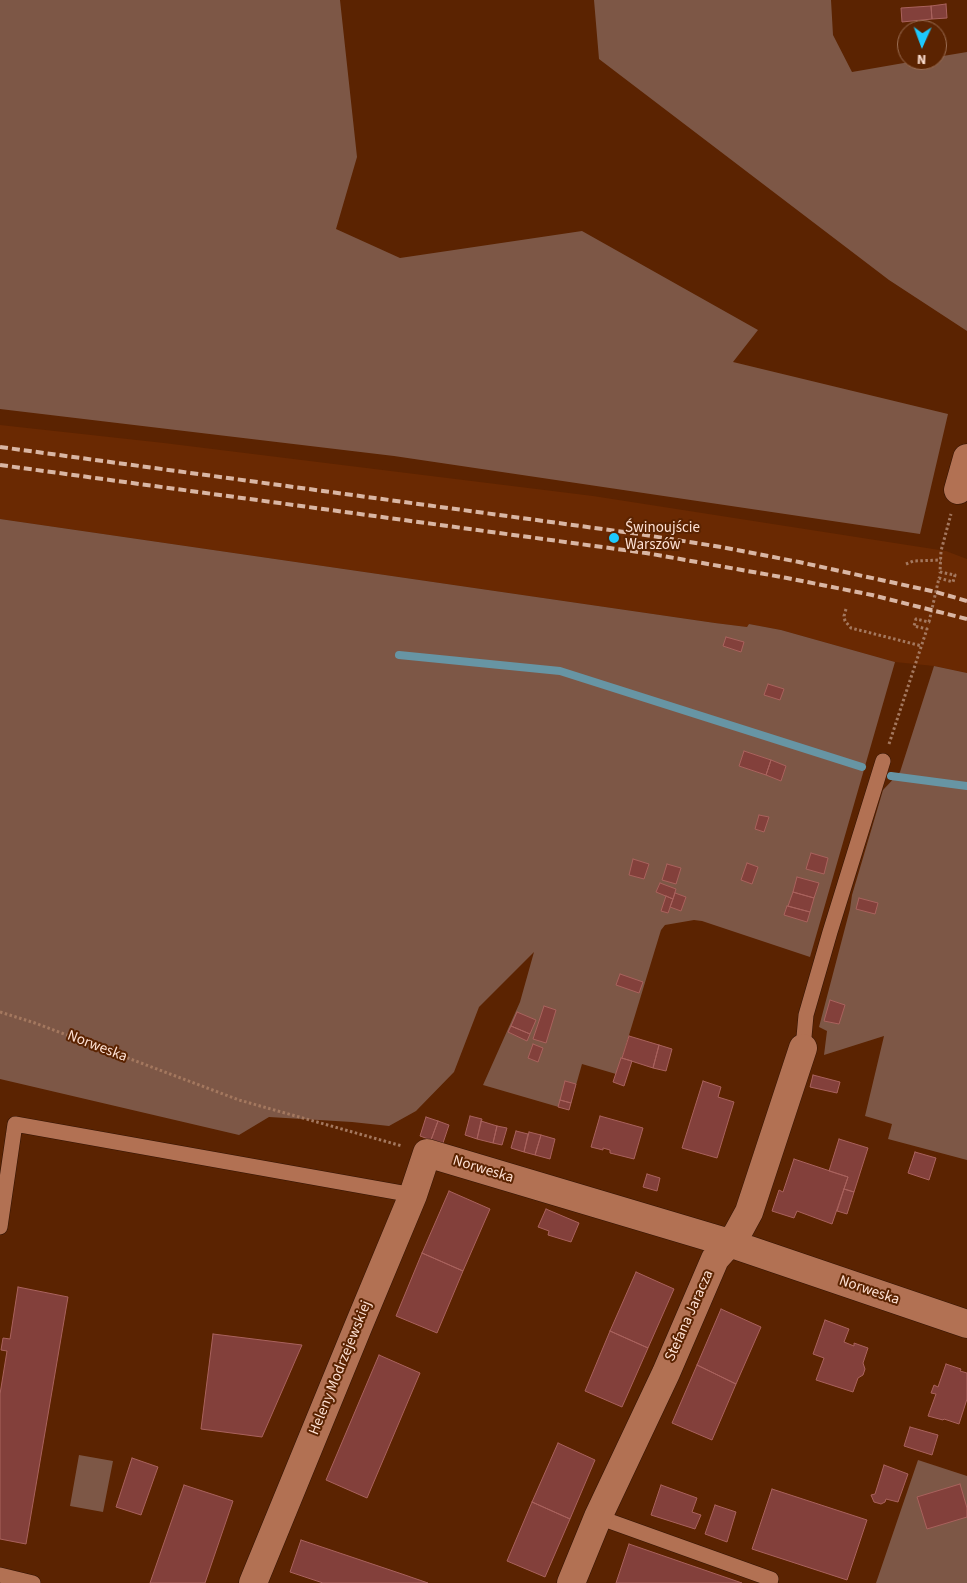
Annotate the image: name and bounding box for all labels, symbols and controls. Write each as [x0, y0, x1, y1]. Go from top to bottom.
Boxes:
north arrow [897, 20, 947, 70]
text: N [917, 49, 927, 69]
place label: Świnoujście Warszów [625, 520, 700, 555]
marker: Świnoujście Warszów [607, 531, 621, 545]
street label: Norweska [65, 1027, 129, 1067]
street label: Norweska [450, 1152, 516, 1188]
street label: Stefana Jaracza [662, 1268, 718, 1364]
street label: Norweska [836, 1272, 902, 1310]
street label: Heleny Modrzejewskiej [306, 1298, 376, 1438]

